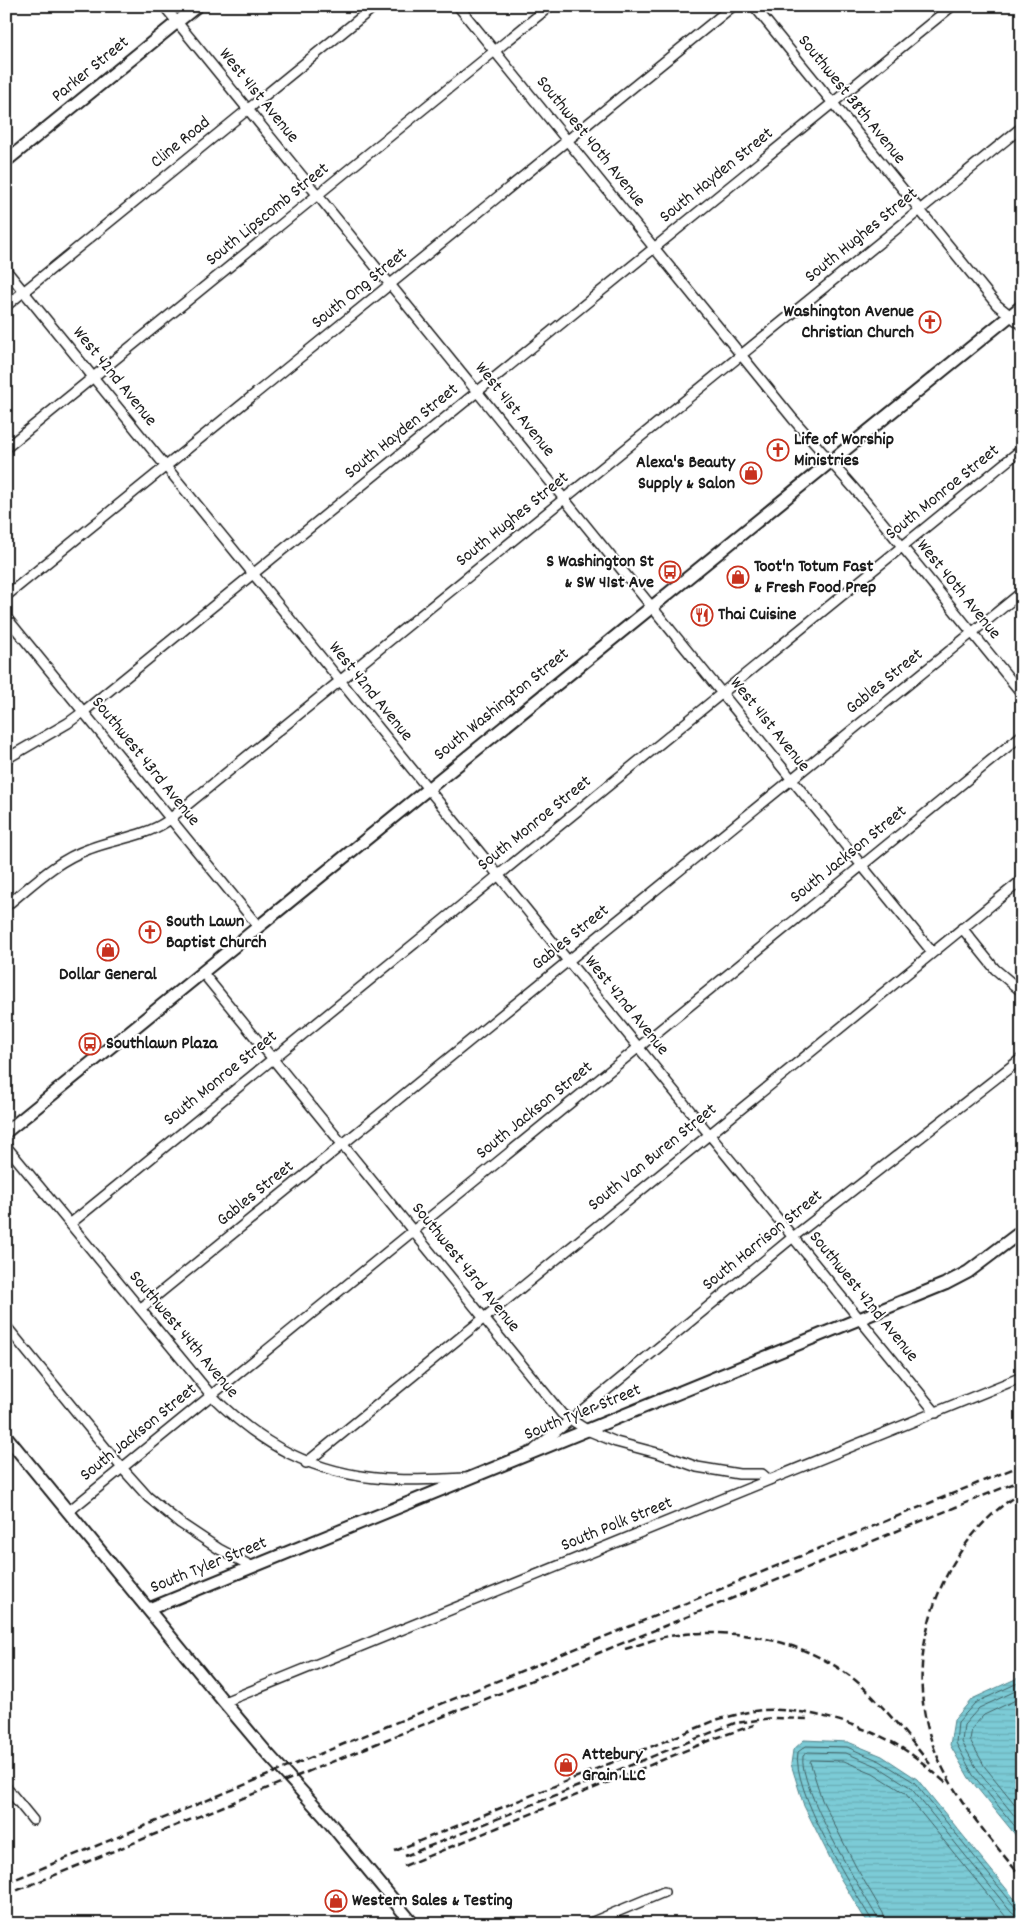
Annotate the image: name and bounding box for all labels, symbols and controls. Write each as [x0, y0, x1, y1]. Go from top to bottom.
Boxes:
street label: Southwest 38th Avenue [791, 30, 911, 170]
street label: Parker Street [47, 31, 135, 109]
street label: West 41st Avenue [212, 43, 304, 149]
street label: Southwest 40th Avenue [529, 71, 651, 213]
street label: Cline Road [146, 111, 216, 175]
street label: South Hayden Street [655, 122, 780, 230]
street label: South Lipscomb Street [201, 157, 335, 273]
street label: South Hughes Street [800, 182, 924, 290]
street label: South Ong Street [307, 242, 414, 336]
place label: Washington Avenue Christian Church [784, 300, 914, 346]
church icon: Washington Avenue Christian Church [918, 310, 942, 334]
street label: West 42nd Avenue [66, 322, 162, 432]
street label: West 41st Avenue [468, 357, 560, 463]
street label: South Hayden Street [340, 378, 465, 486]
place label: Life of Worship Ministries [794, 428, 894, 474]
church icon: Life of Worship Ministries [766, 438, 790, 462]
street label: South Monroe Street [881, 439, 1006, 547]
place label: Alexa's Beauty Supply & Salon [636, 451, 736, 497]
shop icon: Alexa's Beauty Supply & Salon [739, 461, 763, 485]
street label: South Hughes Street [451, 466, 575, 574]
street label: West 40th Avenue [910, 535, 1006, 645]
place label: S Washington St & SW 41st Ave [546, 550, 654, 596]
place label: Toot'n Totum Fast & Fresh Food Prep [754, 555, 876, 601]
bus stop icon: S Washington St & SW 41st Ave [658, 560, 682, 584]
shop icon: Toot'n Totum Fast & Fresh Food Prep [726, 565, 750, 589]
restaurant icon: Thai Cuisine [690, 603, 714, 627]
place label: Thai Cuisine [718, 603, 796, 628]
street label: West 42nd Avenue [322, 637, 418, 747]
street label: South Washington Street [429, 642, 575, 767]
street label: Gables Street [841, 643, 929, 721]
street label: West 41st Avenue [723, 672, 815, 778]
street label: Southwest 43rd Avenue [85, 692, 205, 832]
street label: South Monroe Street [473, 770, 598, 878]
street label: South Jackson Street [785, 800, 913, 910]
street label: Gables Street [527, 899, 615, 977]
place label: South Lawn Baptist Church [166, 910, 267, 956]
church icon: South Lawn Baptist Church [138, 920, 162, 944]
shop icon: Dollar General [96, 938, 120, 962]
street label: West 42nd Avenue [578, 951, 674, 1061]
place label: Dollar General [59, 963, 158, 988]
street label: South Monroe Street [159, 1025, 284, 1133]
bus stop icon: Southlawn Plaza [78, 1032, 102, 1056]
place label: Southlawn Plaza [106, 1032, 218, 1057]
street label: South Jackson Street [471, 1056, 599, 1166]
street label: South Van Buren Street [583, 1098, 723, 1218]
street label: Gables Street [212, 1155, 300, 1233]
street label: South Harrison Street [697, 1184, 829, 1298]
street label: Southwest 43rd Avenue [405, 1198, 525, 1338]
street label: Southwest 42nd Avenue [802, 1226, 924, 1368]
street label: Southwest 44th Avenue [122, 1266, 244, 1404]
street label: South Jackson Street [75, 1378, 203, 1488]
street label: South Tyler Street [521, 1378, 645, 1448]
street label: South Polk Street [557, 1491, 677, 1559]
street label: South Tyler Street [147, 1531, 271, 1601]
place label: Attebury Grain LLC [582, 1743, 646, 1789]
shop icon: Attebury Grain LLC [554, 1753, 578, 1777]
shop icon: Western Sales & Testing [324, 1889, 348, 1913]
place label: Western Sales & Testing [352, 1889, 513, 1914]

